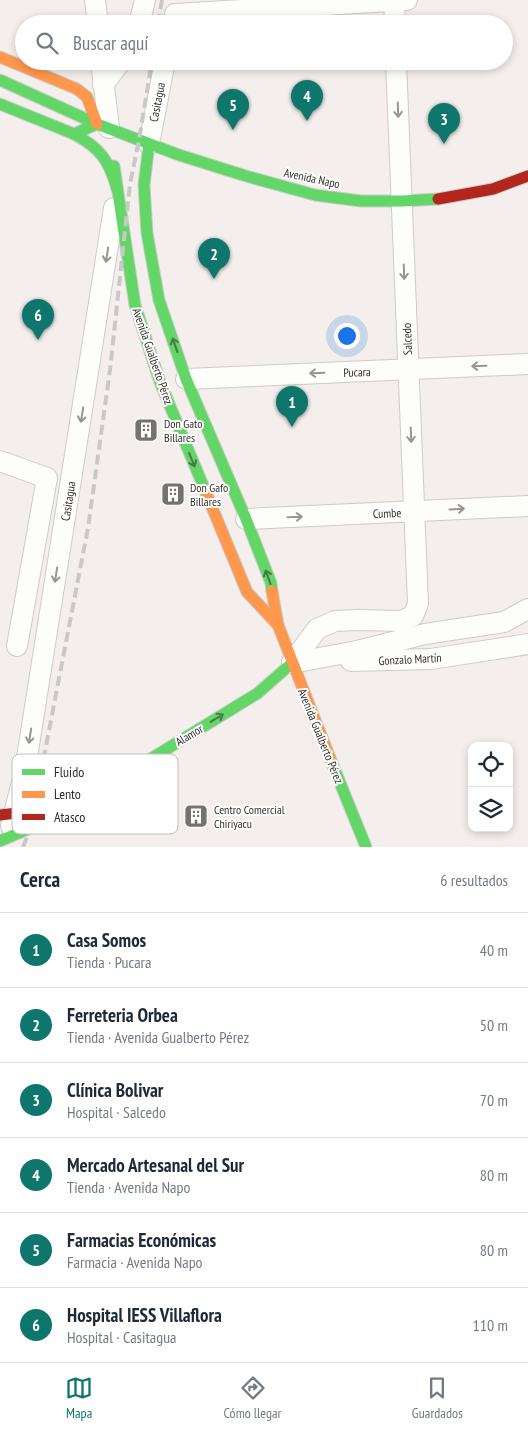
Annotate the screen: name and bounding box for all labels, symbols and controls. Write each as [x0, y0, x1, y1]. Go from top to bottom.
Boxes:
search box [15, 15, 513, 70]
icon: search [33, 29, 61, 57]
text: Buscar aquí [73, 31, 148, 55]
pin: 4 [291, 80, 323, 121]
street label: Casitagua [146, 81, 168, 123]
pin: 5 [217, 89, 249, 130]
one-way arrow [394, 102, 403, 118]
pin: 3 [428, 103, 460, 144]
street label: Avenida Napo [283, 165, 341, 191]
pin: 2 [198, 238, 230, 279]
one-way arrow [102, 246, 112, 262]
one-way arrow [400, 264, 409, 280]
pin: 6 [22, 299, 54, 340]
street label: Avenida Gualberto Pérez [129, 306, 177, 406]
your location [334, 323, 360, 349]
street label: Salcedo [399, 323, 415, 355]
one-way arrow [170, 338, 179, 354]
one-way arrow [472, 362, 488, 371]
street label: Pucara [343, 364, 371, 380]
one-way arrow [309, 369, 325, 378]
pin: 1 [276, 386, 308, 427]
one-way arrow [76, 407, 86, 423]
place label: Don Gato Billares [164, 416, 202, 445]
building icon: Don Gato Billares [133, 417, 159, 443]
one-way arrow [406, 426, 415, 442]
one-way arrow [188, 452, 198, 467]
street label: Casitagua [57, 480, 79, 522]
place label: Don Gafo Billares [190, 480, 228, 509]
building icon: Don Gafo Billares [160, 481, 186, 507]
street label: Cumbe [372, 505, 402, 521]
one-way arrow [449, 505, 465, 514]
one-way arrow [287, 512, 303, 521]
one-way arrow [51, 567, 61, 583]
one-way arrow [263, 569, 273, 585]
street label: Gonzalo Martín [378, 650, 442, 668]
street label: Avenida Gualberto Pérez [295, 686, 347, 786]
one-way arrow [209, 713, 223, 723]
street label: Alamor [172, 721, 206, 749]
one-way arrow [25, 728, 35, 744]
map controls [468, 742, 513, 832]
button: locate [468, 742, 513, 787]
legend [12, 754, 178, 834]
text: Fluido [54, 763, 84, 781]
text: Lento [54, 785, 81, 803]
button: layers [468, 787, 513, 832]
place label: Centro Comercial Chiriyacu [214, 802, 285, 831]
building icon: Centro Comercial Chiriyacu [183, 803, 209, 829]
text: Atasco [54, 808, 85, 826]
text: Cerca [20, 866, 60, 893]
text: 6 resultados [440, 870, 508, 890]
text: Casa Somos [67, 928, 146, 952]
text: 1 [32, 940, 40, 960]
text: 40 m [480, 940, 508, 960]
text: Tienda · Pucara [67, 952, 151, 972]
text: Ferreteria Orbea [67, 1003, 178, 1027]
text: 2 [32, 1015, 40, 1035]
text: 50 m [480, 1015, 508, 1035]
text: Tienda · Avenida Gualberto Pérez [67, 1027, 249, 1047]
text: Clínica Bolivar [67, 1078, 163, 1102]
text: 3 [32, 1090, 40, 1110]
text: 70 m [480, 1090, 508, 1110]
text: Hospital · Salcedo [67, 1102, 166, 1122]
text: Mercado Artesanal del Sur [67, 1153, 244, 1177]
text: 4 [32, 1165, 40, 1185]
text: 80 m [480, 1165, 508, 1185]
text: Tienda · Avenida Napo [67, 1177, 190, 1197]
text: Farmacias Económicas [67, 1228, 216, 1252]
text: 5 [32, 1240, 40, 1260]
text: 80 m [480, 1240, 508, 1260]
text: Farmacia · Avenida Napo [67, 1252, 203, 1272]
text: Hospital IESS Villaflora [67, 1303, 222, 1327]
text: 6 [32, 1315, 40, 1335]
text: 110 m [473, 1315, 508, 1335]
text: Hospital · Casitagua [67, 1327, 177, 1347]
tab: Mapa [65, 1374, 93, 1422]
tab: Cómo llegar [224, 1374, 281, 1422]
tab: Guardados [412, 1374, 463, 1422]

